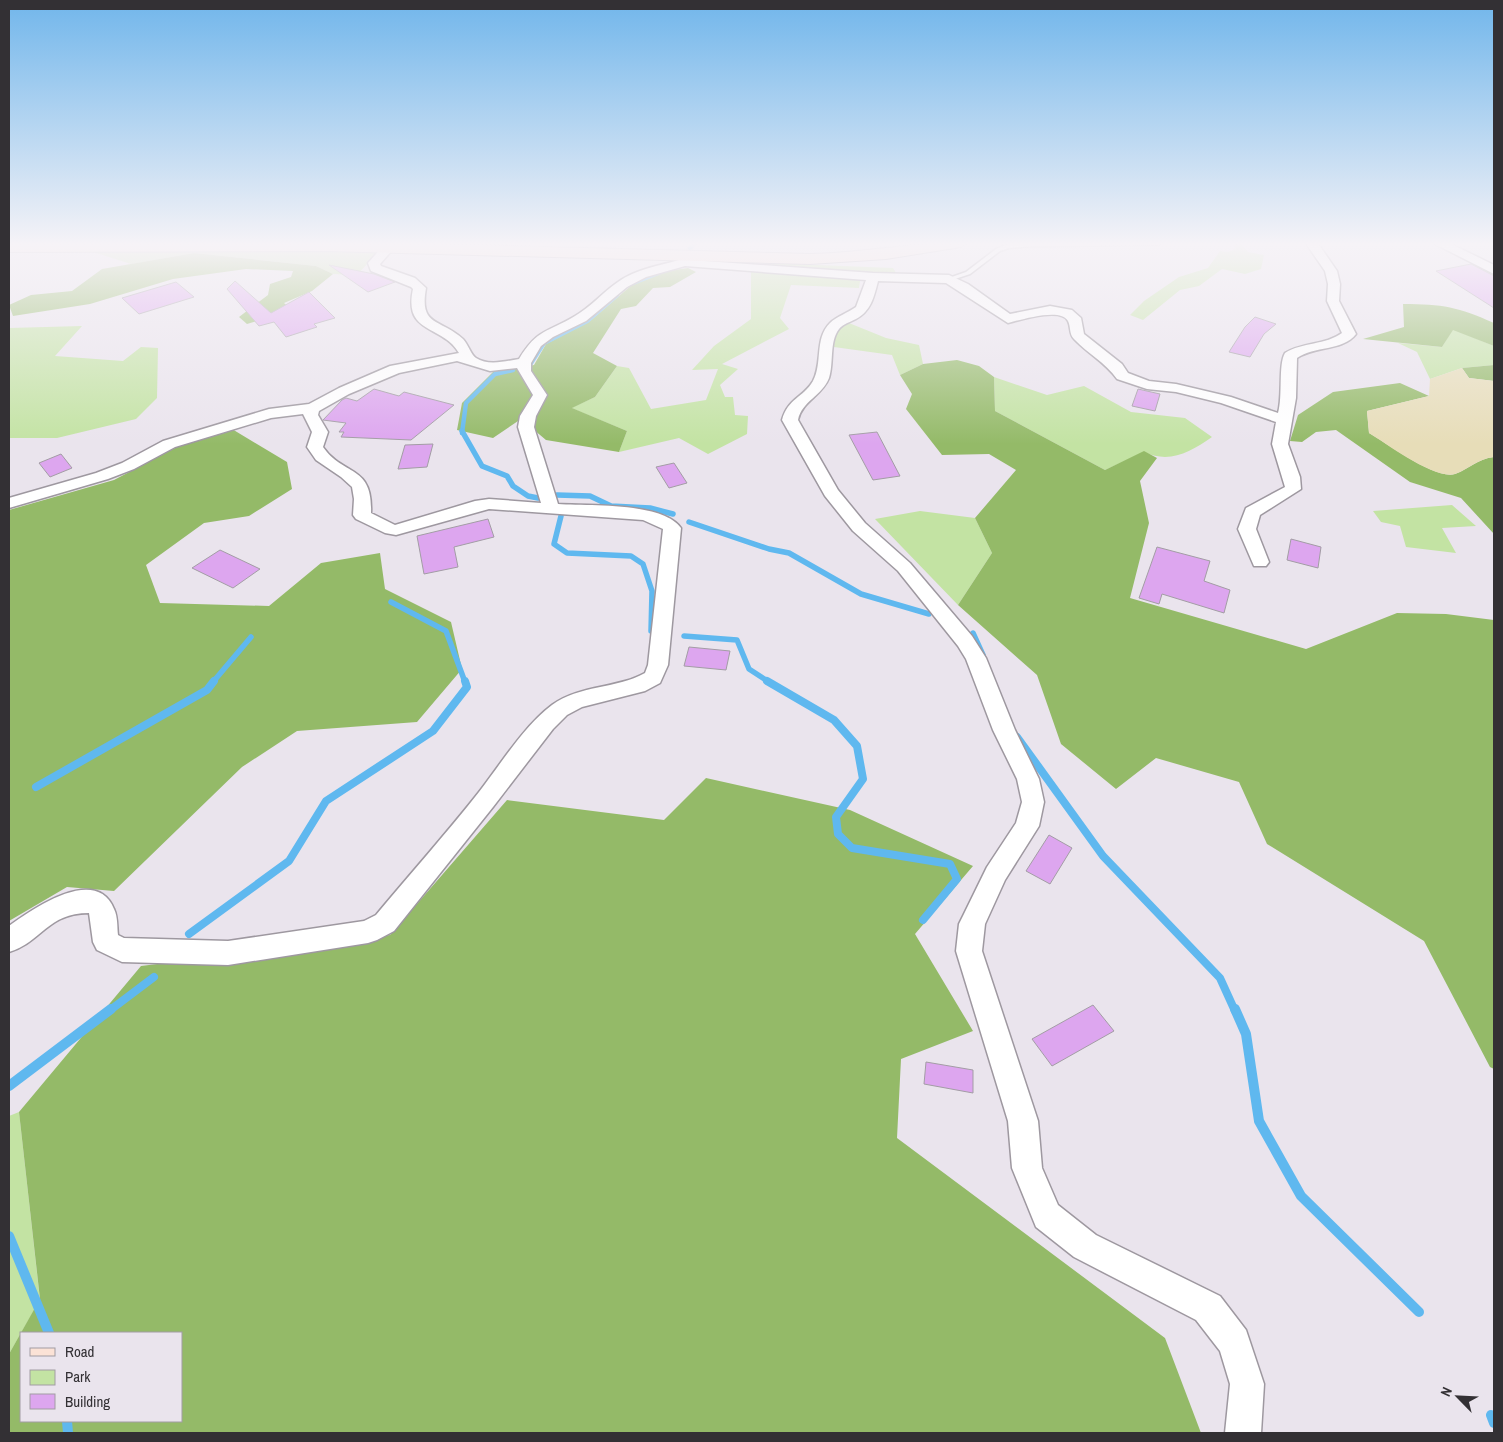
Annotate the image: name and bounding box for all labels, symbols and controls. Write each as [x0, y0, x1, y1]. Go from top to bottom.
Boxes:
legend [20, 1332, 182, 1422]
text: Road [65, 1341, 94, 1362]
text: Park [65, 1366, 91, 1387]
north arrow [1433, 1372, 1483, 1422]
text: N [1436, 1384, 1456, 1399]
text: Building [65, 1391, 110, 1412]

